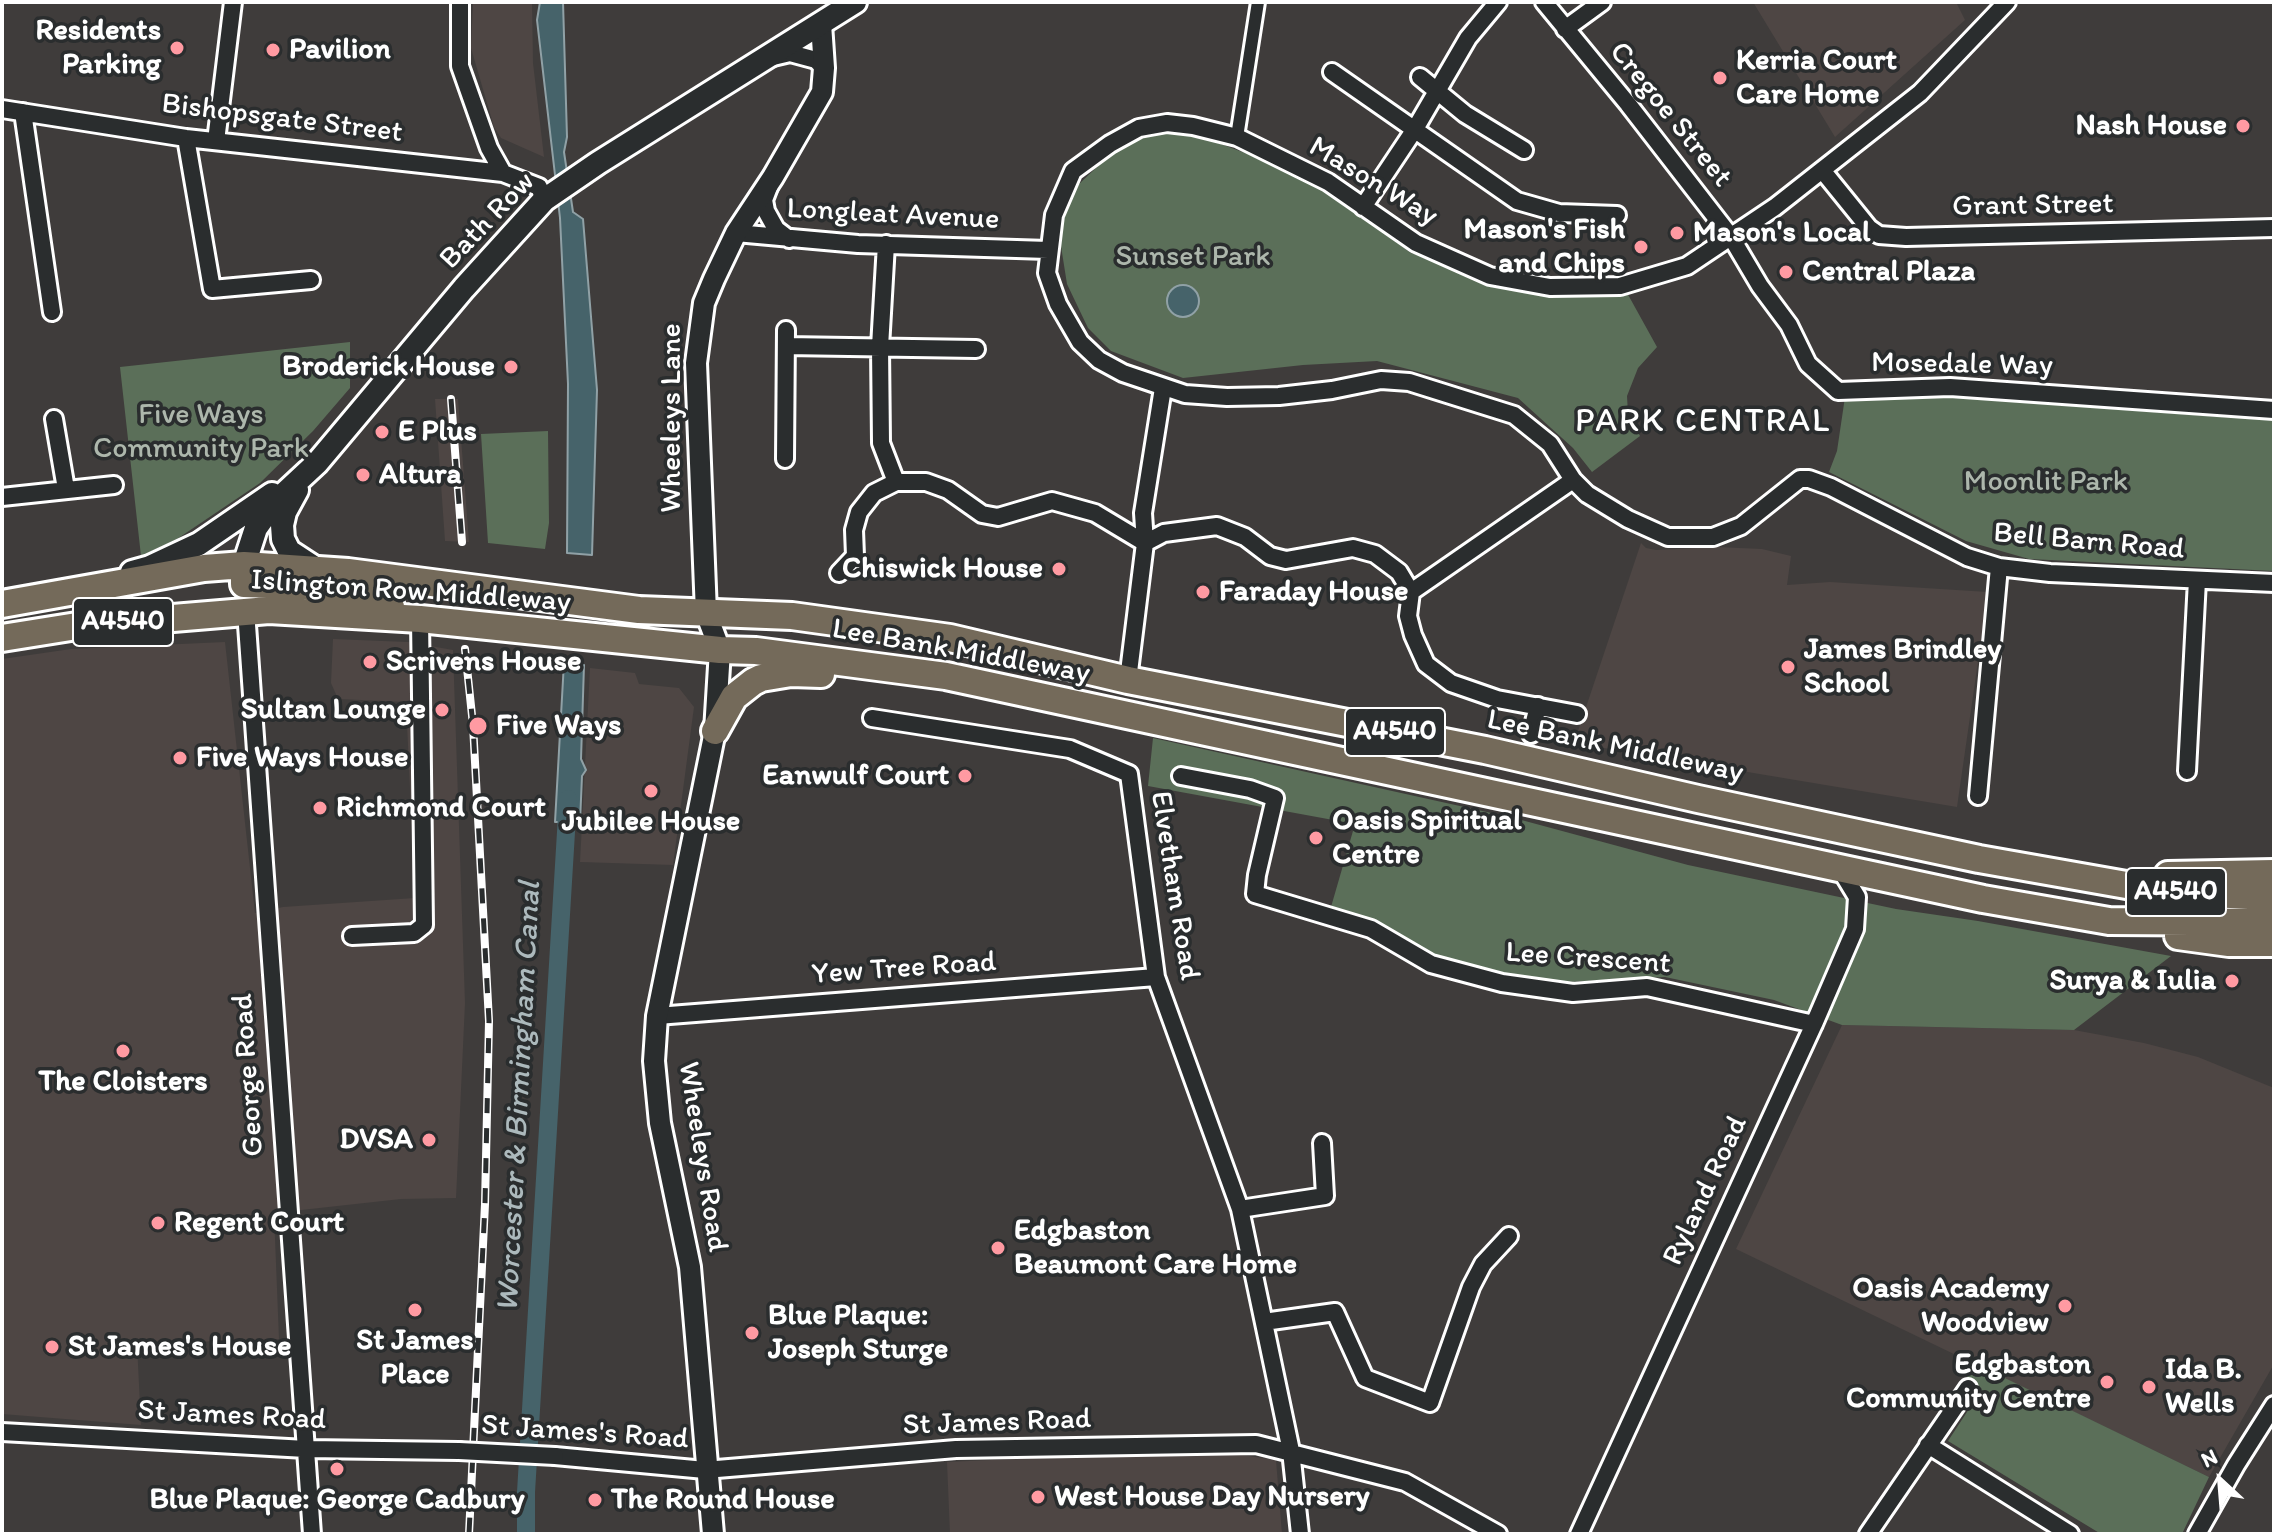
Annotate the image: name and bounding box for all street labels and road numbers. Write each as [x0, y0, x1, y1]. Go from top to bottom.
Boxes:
street label: Cregoe Street [1601, 35, 1739, 195]
street label: Bishopsgate Street [159, 86, 405, 152]
street label: Mason Way [1302, 129, 1444, 235]
street label: Bath Row [433, 165, 543, 277]
street label: Grant Street [1952, 187, 2114, 225]
street label: Longleat Avenue [786, 191, 1000, 239]
street label: Wheeleys Lane [654, 323, 690, 513]
street label: Mosedale Way [1871, 345, 2053, 385]
street label: Bell Barn Road [1992, 516, 2186, 568]
street label: Islington Row Middleway [250, 563, 572, 621]
road number: A4540 [73, 598, 173, 646]
street label: Lee Bank Middleway [829, 612, 1093, 692]
street label: Lee Bank Middleway [1484, 702, 1746, 792]
road number: A4540 [1345, 708, 1445, 756]
street label: Elvetham Road [1141, 789, 1207, 983]
road number: A4540 [2126, 868, 2226, 916]
street label: Lee Crescent [1504, 935, 1672, 983]
street label: Yew Tree Road [810, 945, 998, 993]
street label: George Road [225, 992, 273, 1158]
street label: Wheeleys Road [669, 1059, 735, 1255]
street label: Ryland Road [1656, 1110, 1756, 1272]
street label: St James Road [137, 1393, 327, 1439]
street label: St James Road [902, 1402, 1092, 1444]
street label: St James's Road [480, 1408, 690, 1458]

